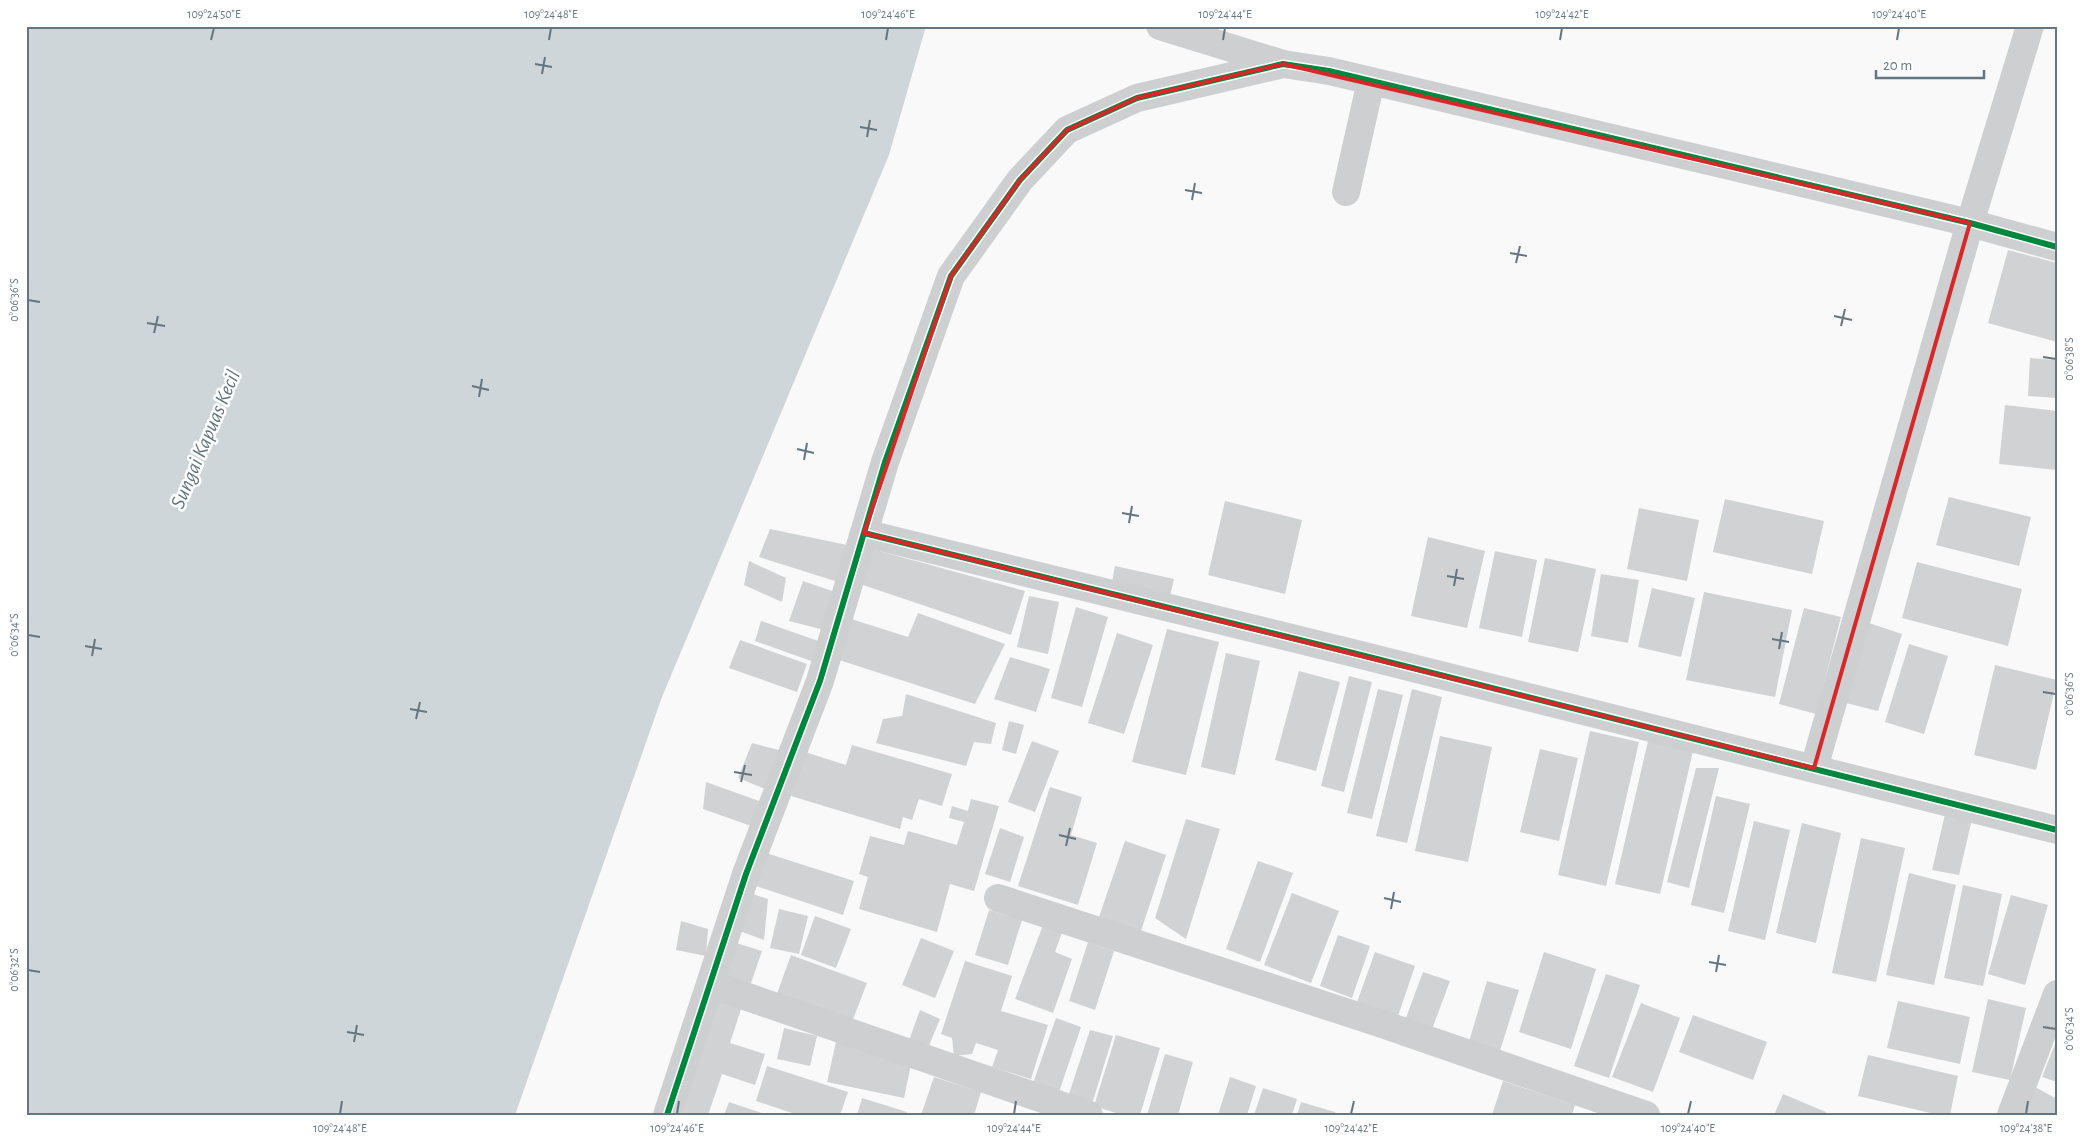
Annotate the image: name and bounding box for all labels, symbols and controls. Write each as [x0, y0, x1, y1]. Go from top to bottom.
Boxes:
text: 109°24'50"E [187, 8, 241, 20]
text: 109°24'48"E [524, 8, 578, 20]
text: 109°24'46"E [861, 8, 915, 20]
text: 109°24'44"E [1198, 8, 1252, 20]
text: 109°24'42"E [1535, 8, 1589, 20]
text: 109°24'40"E [1872, 8, 1926, 20]
scale bar [1876, 48, 1983, 80]
text: 20 m [1883, 58, 1912, 73]
text: 0°06'36"S [8, 278, 20, 322]
text: 0°06'38"S [2063, 337, 2075, 381]
water label: Sungai Kapuas Kecil [167, 367, 245, 512]
text: 0°06'34"S [8, 613, 20, 657]
text: 0°06'36"S [2063, 672, 2075, 716]
text: 0°06'32"S [8, 948, 20, 992]
text: 0°06'34"S [2063, 1007, 2075, 1051]
text: 109°24'48"E [313, 1122, 367, 1134]
text: 109°24'46"E [650, 1122, 704, 1134]
text: 109°24'44"E [987, 1122, 1041, 1134]
text: 109°24'42"E [1324, 1122, 1378, 1134]
text: 109°24'40"E [1661, 1122, 1715, 1134]
text: 109°24'38"E [2000, 1122, 2053, 1134]

